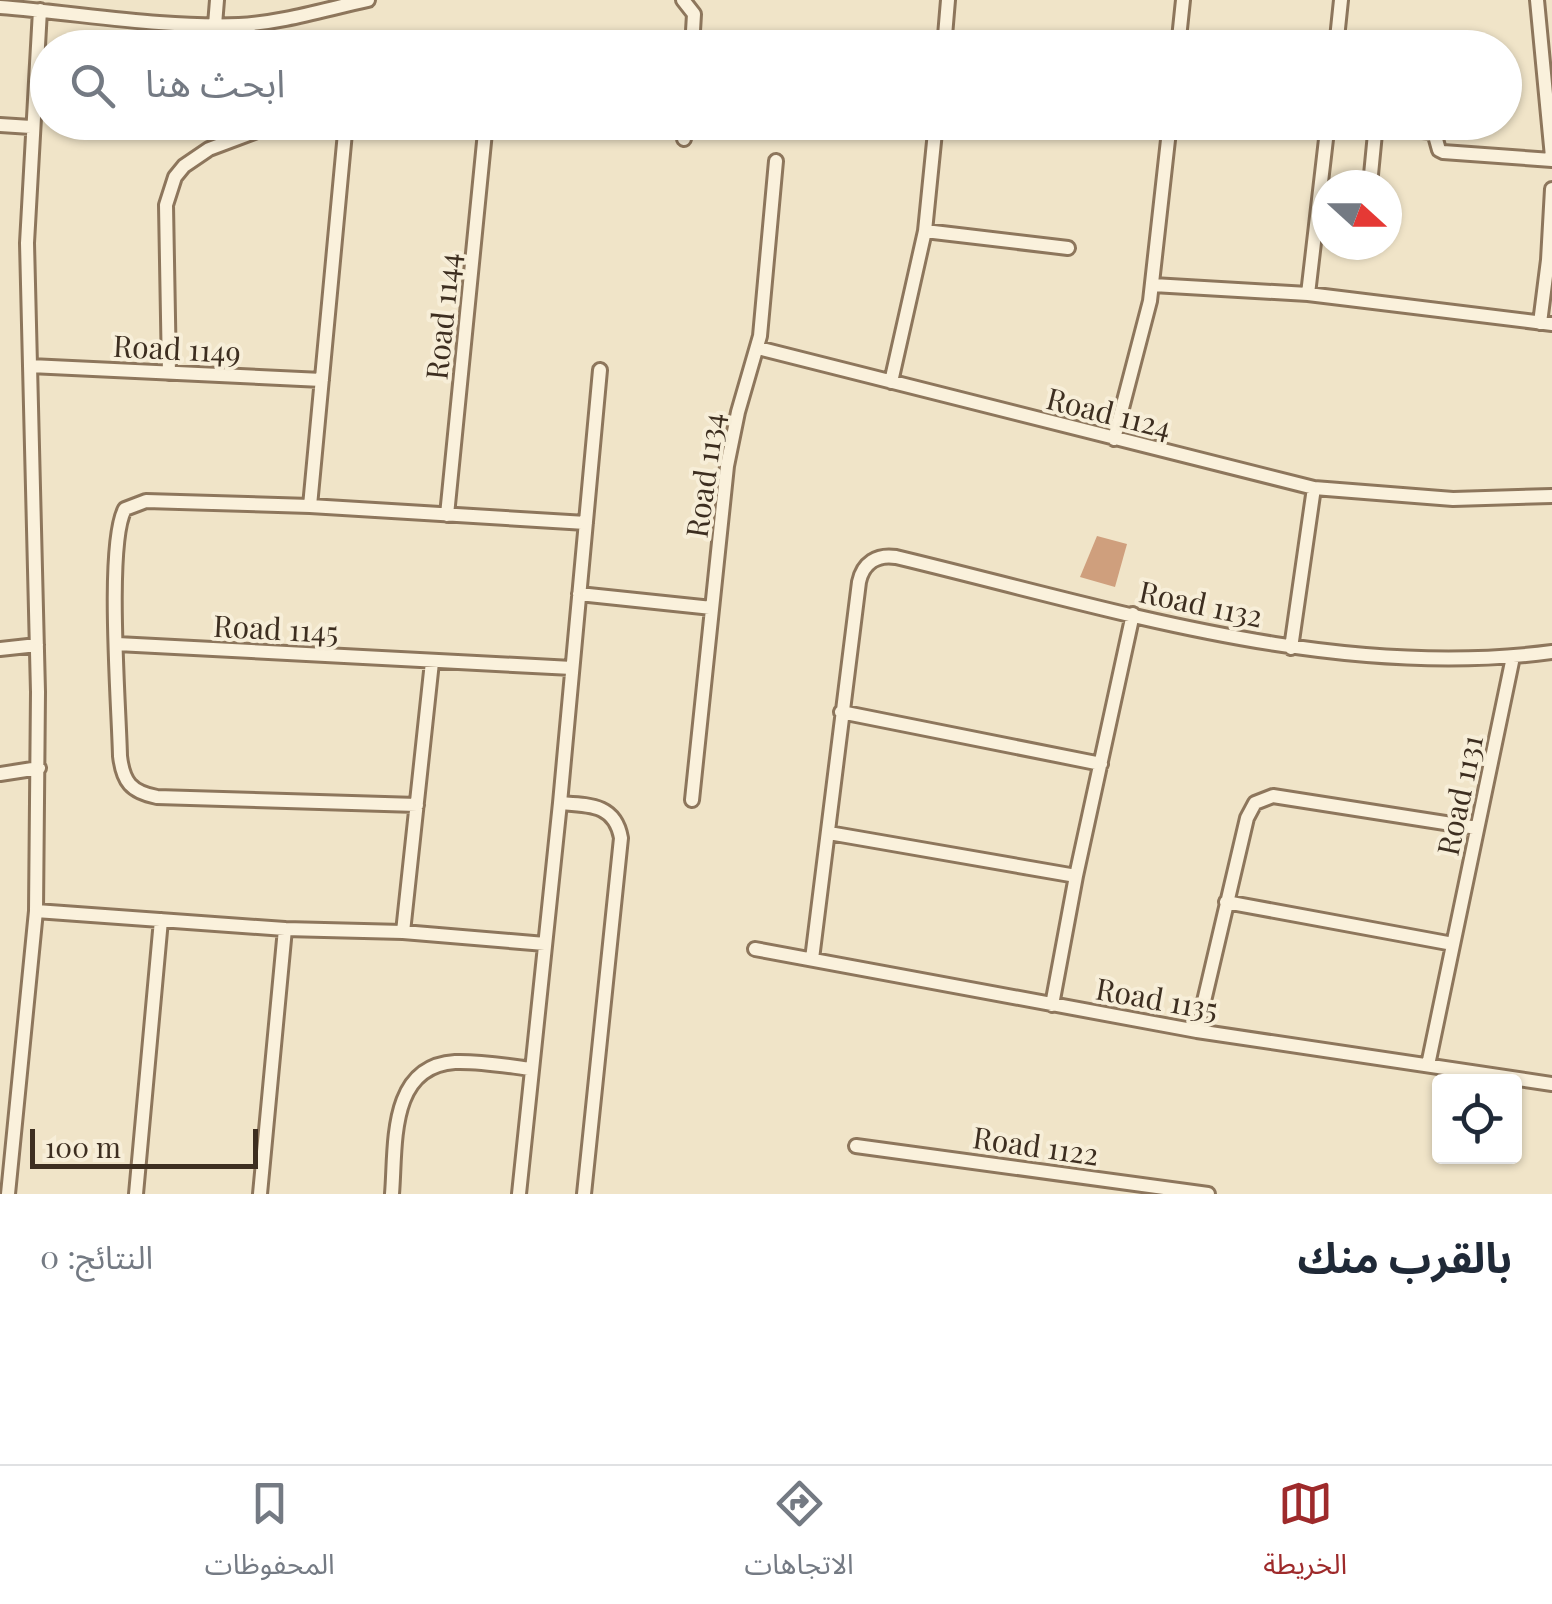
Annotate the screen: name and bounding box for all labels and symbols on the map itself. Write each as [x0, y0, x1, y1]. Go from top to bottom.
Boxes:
north arrow [1312, 170, 1402, 260]
street label: Road 1144 [415, 250, 469, 382]
street label: Road 1149 [112, 325, 242, 371]
street label: Road 1124 [1042, 377, 1176, 447]
street label: Road 1134 [675, 410, 733, 540]
street label: Road 1132 [1136, 570, 1266, 636]
street label: Road 1145 [212, 605, 340, 651]
street label: Road 1131 [1427, 731, 1491, 859]
street label: Road 1135 [1093, 968, 1221, 1028]
street label: Road 1122 [970, 1116, 1102, 1174]
scale bar [30, 1124, 258, 1168]

